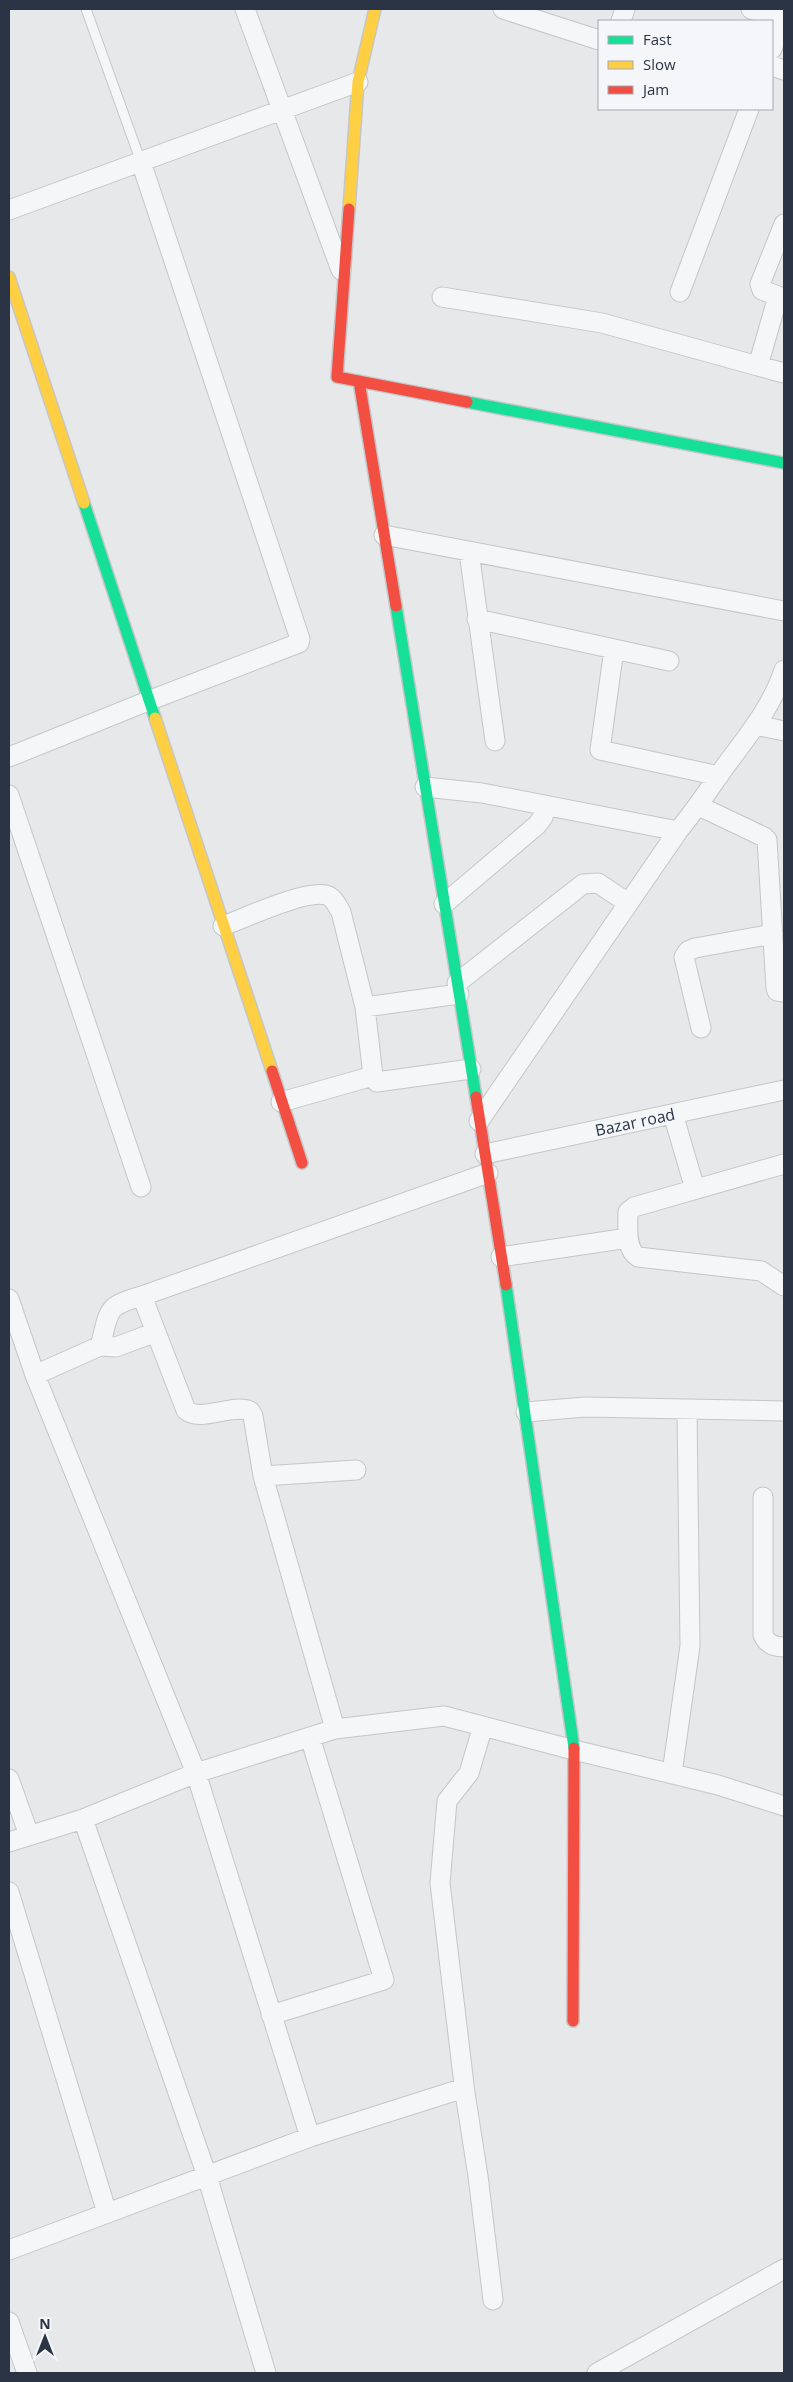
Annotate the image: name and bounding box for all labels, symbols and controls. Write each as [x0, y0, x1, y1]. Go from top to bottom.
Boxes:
legend [598, 20, 773, 110]
text: Fast [643, 29, 672, 49]
text: Slow [643, 54, 676, 74]
text: Jam [641, 79, 669, 99]
street label: Bazar road [593, 1103, 677, 1141]
north arrow [20, 2312, 70, 2362]
text: N [39, 2314, 51, 2333]

